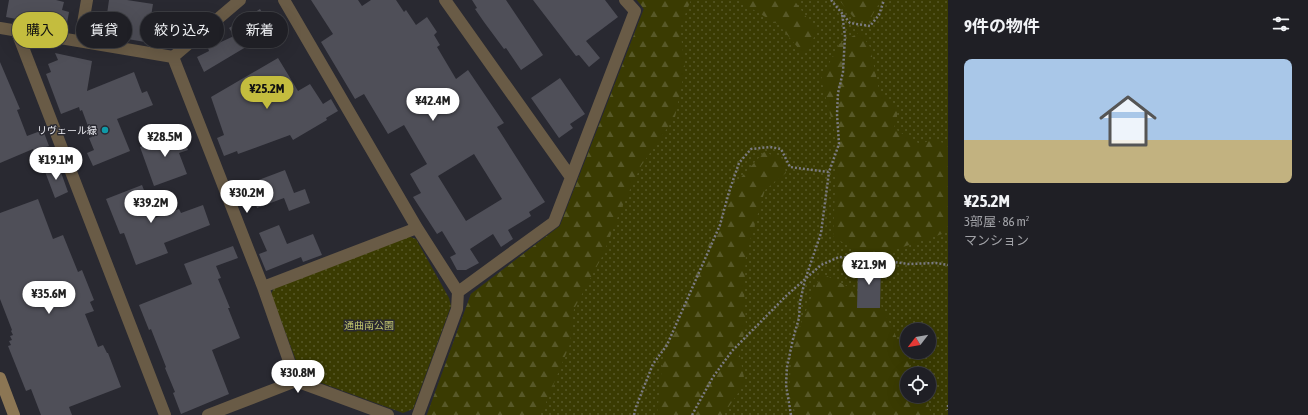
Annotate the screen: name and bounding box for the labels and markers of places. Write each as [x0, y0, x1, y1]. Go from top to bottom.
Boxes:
pin: ¥25.2M [234, 76, 300, 110]
pin: ¥42.4M [400, 88, 466, 122]
pin: ¥28.5M [132, 124, 198, 158]
place label: リヴェール緑 [37, 125, 97, 136]
marker: リヴェール緑 [100, 125, 110, 135]
pin: ¥19.1M [23, 147, 89, 181]
pin: ¥30.2M [214, 180, 280, 214]
pin: ¥39.2M [118, 190, 184, 224]
pin: ¥21.9M [836, 252, 902, 286]
pin: ¥35.6M [16, 281, 82, 315]
pin: ¥30.8M [265, 360, 331, 394]

